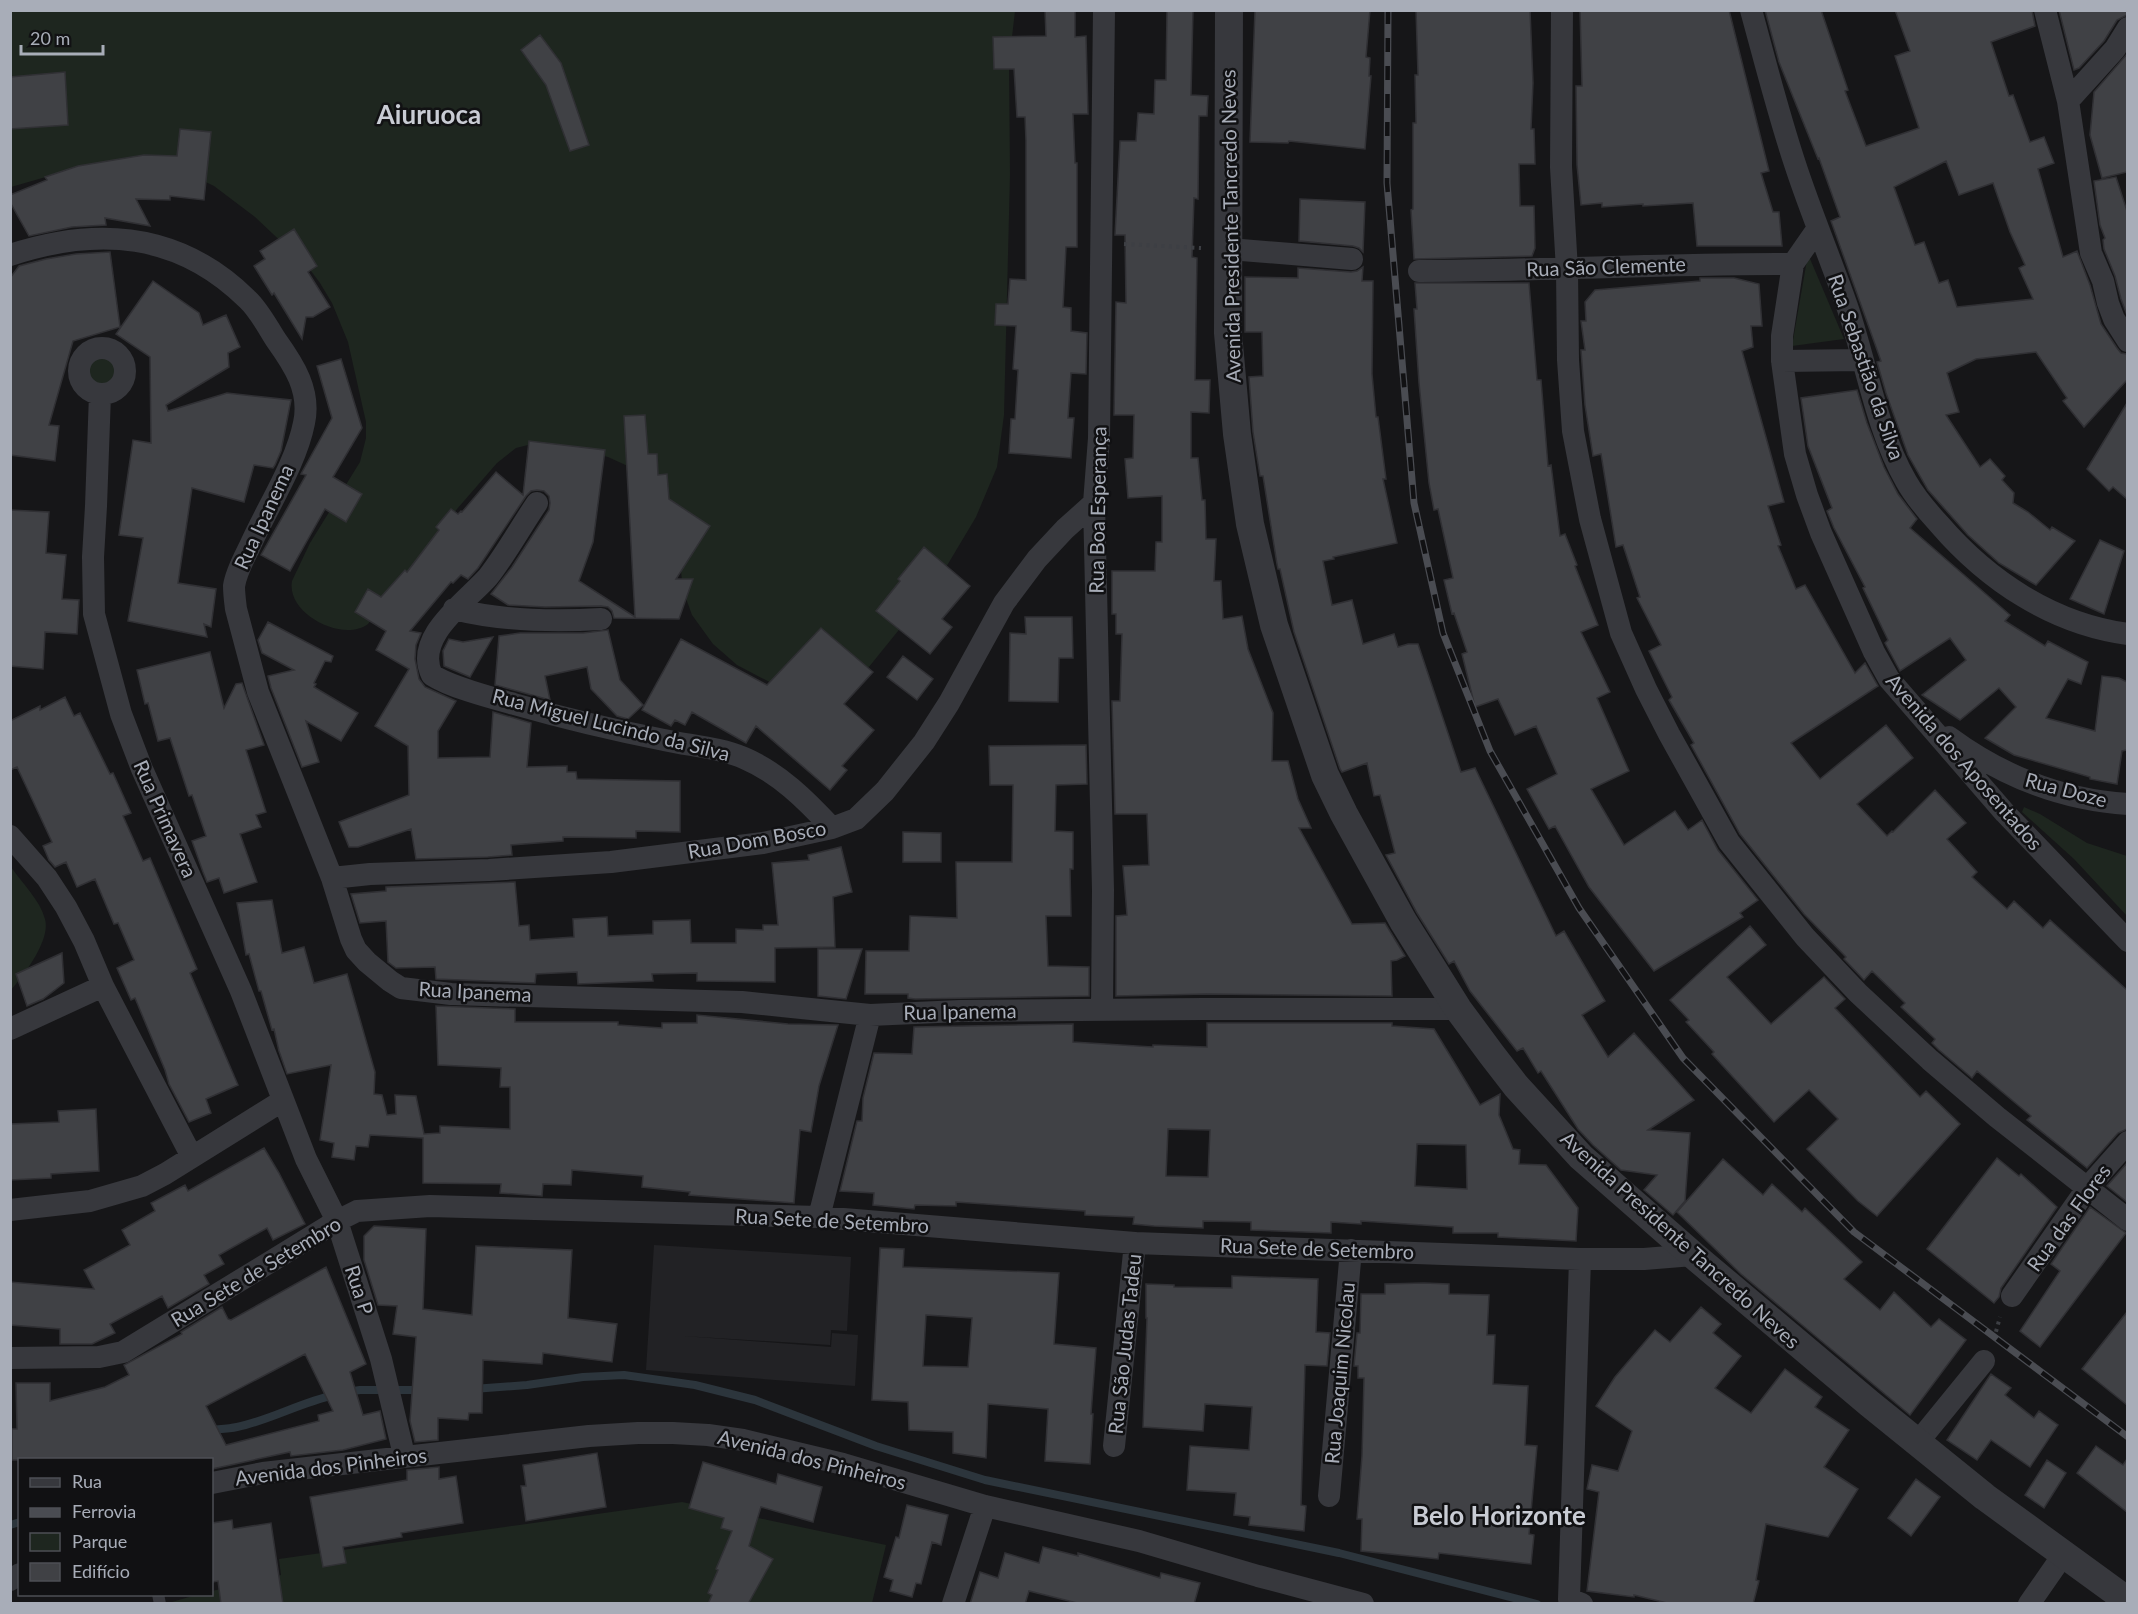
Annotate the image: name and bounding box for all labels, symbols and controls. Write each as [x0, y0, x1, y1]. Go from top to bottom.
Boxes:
scale bar [21, 18, 104, 56]
text: 20 m [30, 27, 70, 49]
street label: Avenida Presidente Tancredo Neves [1215, 69, 1245, 383]
district label: Aiuruoca [376, 98, 481, 130]
street label: Rua São Clemente [1526, 251, 1686, 281]
street label: Rua Sebastião da Silva [1824, 271, 1910, 463]
street label: Rua Boa Esperança [1084, 426, 1110, 594]
street label: Rua Ipanema [228, 460, 298, 573]
street label: Avenida dos Aposentados [1882, 668, 2048, 854]
street label: Rua Miguel Lucindo da Silva [490, 683, 733, 765]
street label: Rua Primavera [129, 756, 203, 881]
street label: Rua Doze [2023, 767, 2110, 811]
street label: Rua Dom Bosco [686, 815, 828, 863]
street label: Rua Ipanema [418, 976, 532, 1006]
street label: Rua Ipanema [903, 998, 1017, 1024]
street label: Avenida Presidente Tancredo Neves [1556, 1126, 1805, 1353]
street label: Rua das Flores [2021, 1159, 2115, 1276]
street label: Rua Sete de Setembro [734, 1203, 930, 1237]
street label: Rua Sete de Setembro [166, 1211, 345, 1331]
street label: Rua Sete de Setembro [1220, 1233, 1414, 1263]
street label: Rua São Judas Tadeu [1103, 1253, 1145, 1435]
street label: Rua P [341, 1262, 379, 1317]
street label: Rua Joaquim Nicolau [1319, 1281, 1359, 1465]
street label: Avenida dos Pinheiros [716, 1424, 909, 1494]
street label: Avenida dos Pinheiros [234, 1442, 428, 1490]
legend [18, 1458, 213, 1596]
text: Rua [72, 1470, 102, 1492]
district label: Belo Horizonte [1412, 1499, 1586, 1531]
text: Ferrovia [72, 1500, 136, 1522]
text: Parque [72, 1530, 127, 1552]
text: Edifício [72, 1560, 130, 1582]

